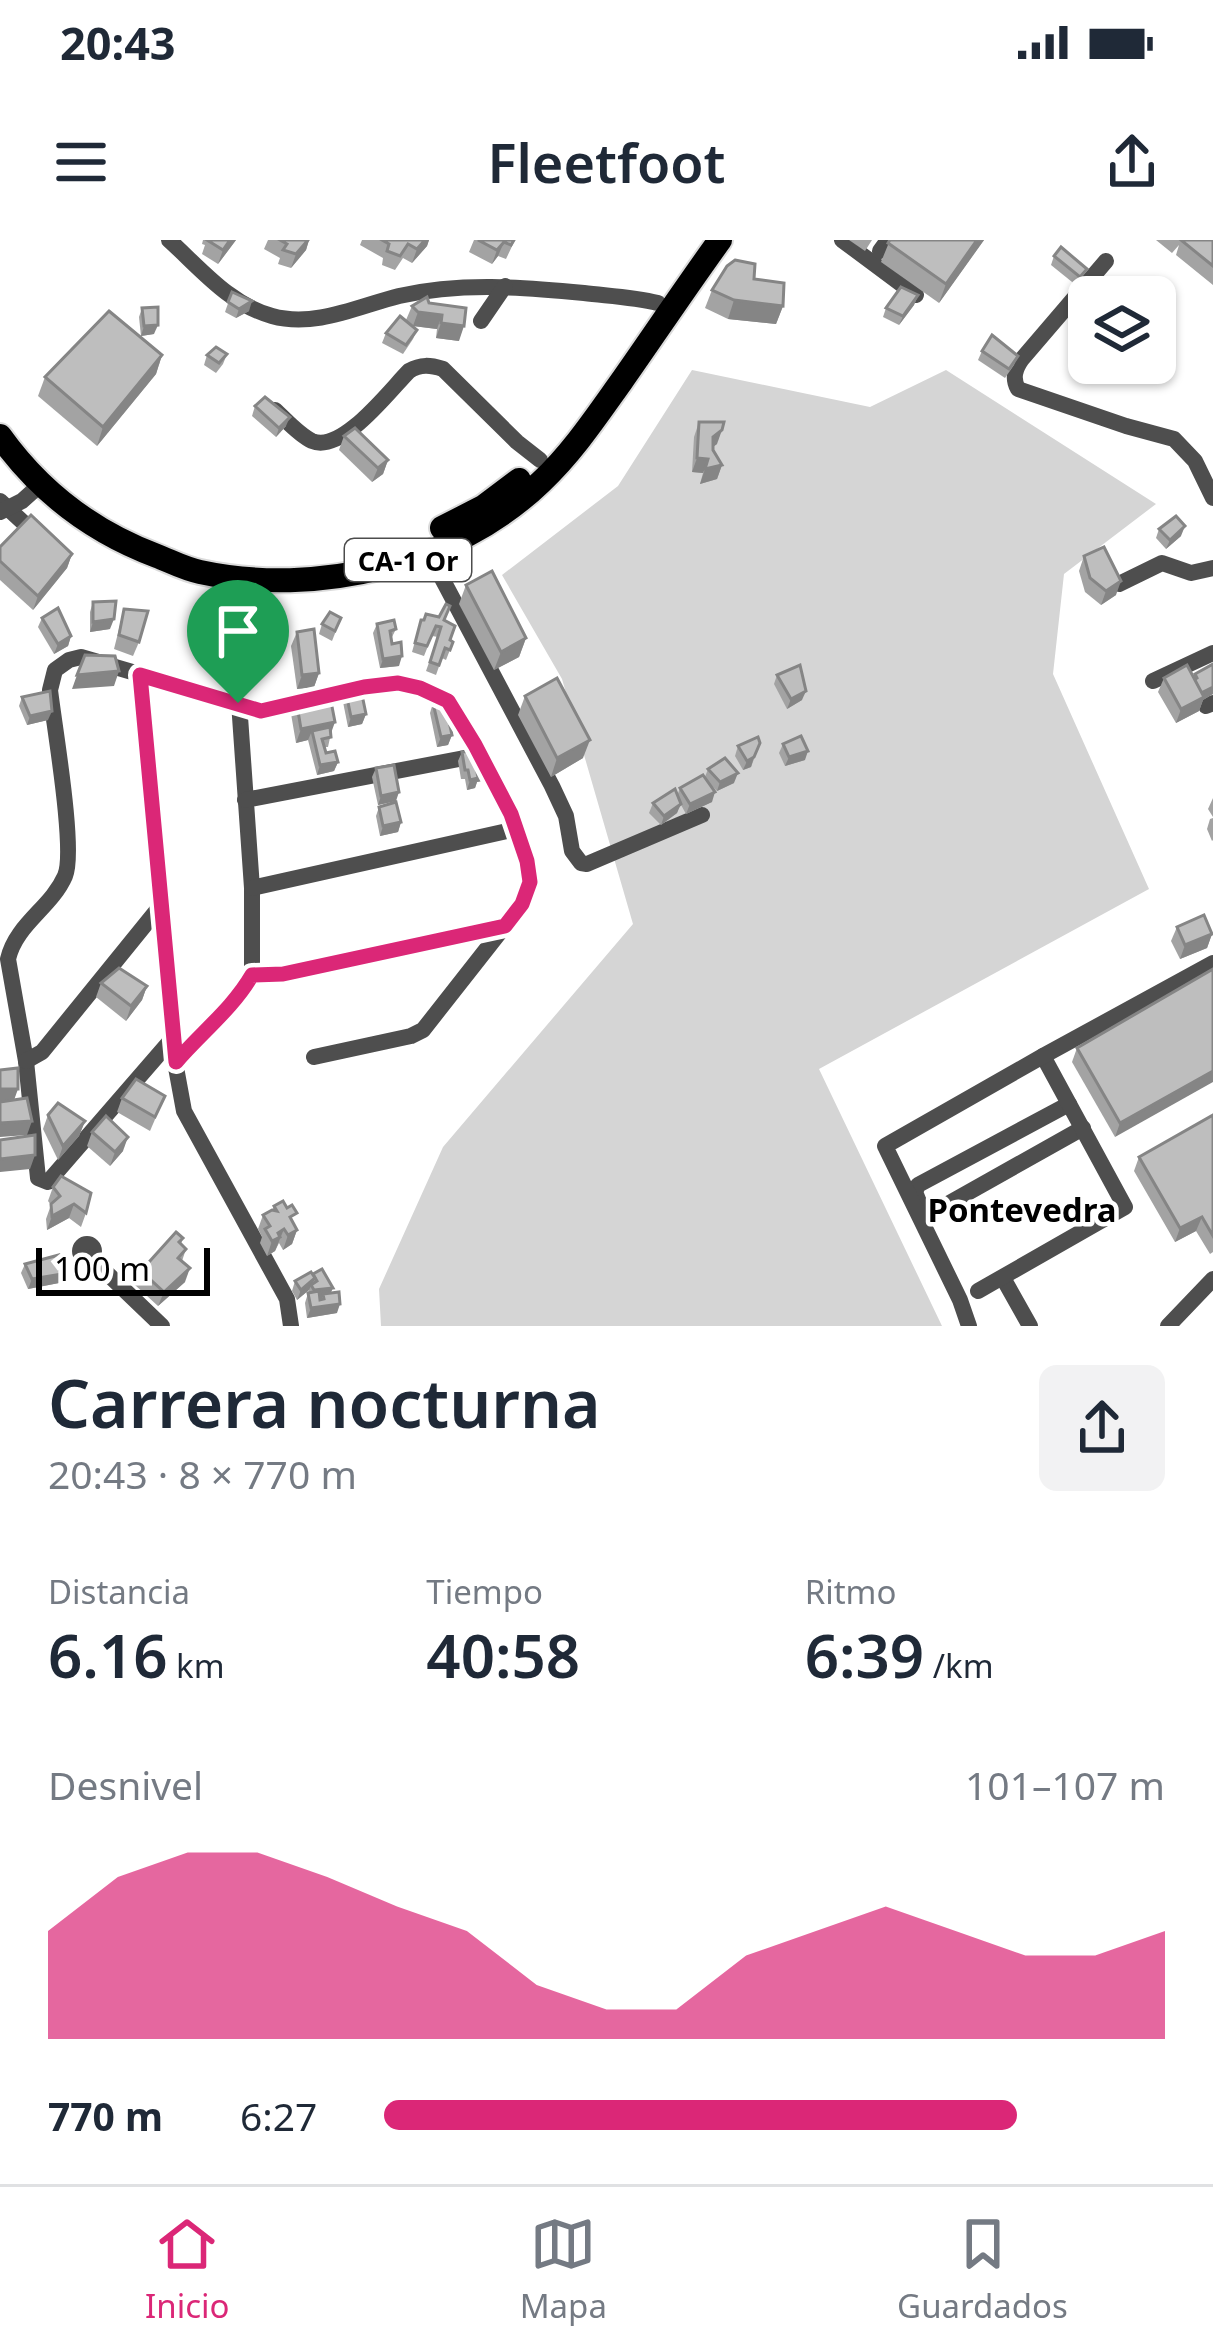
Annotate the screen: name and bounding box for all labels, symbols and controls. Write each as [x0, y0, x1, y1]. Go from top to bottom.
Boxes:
text: 20:43 [60, 12, 176, 73]
text: Fleetfoot [487, 125, 726, 199]
icon: menu [48, 129, 114, 195]
icon: share [1099, 129, 1165, 195]
map controls [1068, 276, 1176, 384]
button: layers [1068, 276, 1176, 384]
road number: CA-1 Or [345, 539, 471, 581]
pin [187, 580, 289, 703]
icon: arrive [205, 598, 271, 664]
district label: Pontevedra [927, 1187, 1117, 1232]
scale bar [36, 1242, 210, 1295]
text: 100 m [54, 1246, 150, 1291]
text: Carrera nocturna [48, 1357, 601, 1447]
button: share [1039, 1365, 1165, 1491]
text: 20:43 · 8 × 770 m [48, 1447, 357, 1500]
text: Distancia [48, 1569, 190, 1614]
text: Tiempo [426, 1569, 543, 1614]
text: Ritmo [805, 1569, 896, 1614]
text: 6.16 [48, 1614, 168, 1696]
text: 40:58 [426, 1614, 580, 1696]
text: 6:39 [805, 1614, 924, 1696]
text: km [168, 1643, 225, 1688]
text: /km [924, 1643, 994, 1688]
text: Desnivel [48, 1758, 203, 1811]
text: 101–107 m [965, 1758, 1165, 1811]
text: 770 m [48, 2089, 163, 2142]
text: 6:27 [240, 2089, 317, 2142]
tab: Inicio [145, 2211, 230, 2328]
tab: Mapa [520, 2211, 607, 2328]
tab: Guardados [897, 2211, 1068, 2328]

